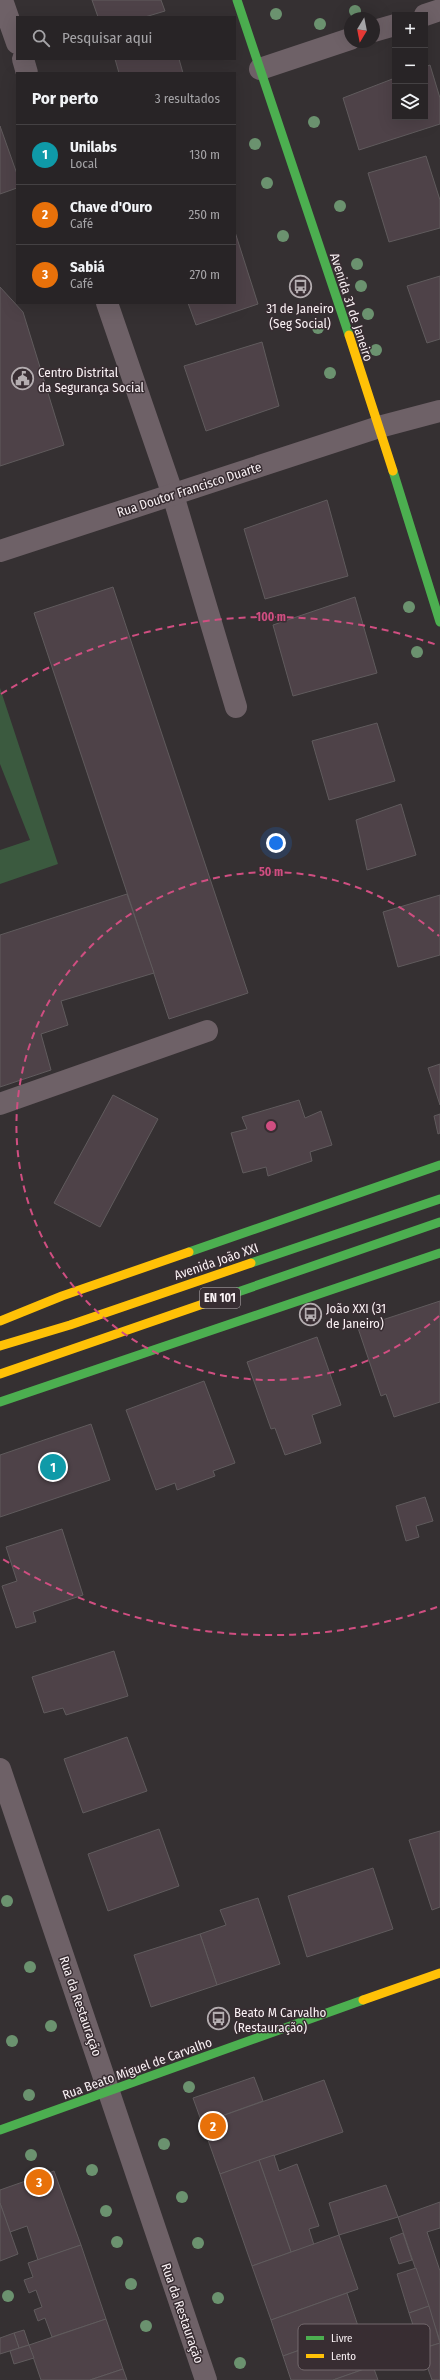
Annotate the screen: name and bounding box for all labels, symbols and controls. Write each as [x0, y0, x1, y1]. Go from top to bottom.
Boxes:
north arrow [344, 12, 380, 48]
map controls [392, 12, 428, 120]
button: + [392, 12, 428, 48]
search box [16, 16, 236, 60]
icon: search [30, 27, 52, 49]
text: Pesquisar aqui [62, 29, 152, 47]
button: − [392, 48, 428, 84]
button: layers [392, 84, 428, 120]
text: Por perto [32, 88, 98, 109]
text: 3 resultados [155, 91, 220, 106]
text: Unilabs [70, 138, 117, 156]
text: 1 [42, 147, 48, 162]
text: 130 m [189, 147, 220, 162]
text: Local [70, 156, 97, 171]
text: Chave d'Ouro [70, 198, 152, 216]
text: 2 [42, 207, 48, 222]
text: 250 m [188, 207, 220, 222]
text: Café [70, 216, 93, 231]
street label: Avenida 31 de Janeiro [327, 251, 376, 363]
text: Sabiá [70, 258, 105, 276]
text: 3 [42, 267, 48, 282]
text: 270 m [189, 267, 220, 282]
bus stop icon: 31 de Janeiro (Seg Social) [287, 273, 313, 299]
text: Café [70, 276, 93, 291]
place label: 31 de Janeiro (Seg Social) [266, 301, 334, 331]
place label: Centro Distrital da Segurança Social [38, 365, 145, 395]
public building icon: Centro Distrital da Segurança Social [9, 366, 35, 392]
street label: Rua Doutor Francisco Duarte [115, 459, 263, 520]
text: 100 m [256, 610, 286, 624]
your location [266, 833, 286, 853]
text: 50 m [259, 865, 283, 879]
centre of rings [264, 1119, 278, 1133]
street label: Avenida João XXI [172, 1240, 260, 1283]
road number: EN 101 [200, 1288, 240, 1308]
place label: João XXI (31 de Janeiro) [326, 1301, 386, 1331]
bus stop icon: João XXI (31 de Janeiro) [297, 1302, 323, 1328]
pin: 1 [40, 1452, 66, 1482]
street label: Rua da Restauração [56, 1954, 105, 2058]
place label: Beato M Carvalho (Restauração) [234, 2005, 327, 2035]
bus stop icon: Beato M Carvalho (Restauração) [205, 2006, 231, 2032]
street label: Rua Beato Miguel de Carvalho [60, 2034, 214, 2103]
pin: 2 [200, 2111, 226, 2141]
pin: 3 [26, 2167, 52, 2197]
street label: Rua da Restauração [158, 2261, 207, 2365]
legend [298, 2324, 430, 2370]
text: Livre [331, 2332, 353, 2345]
text: Lento [331, 2350, 356, 2363]

